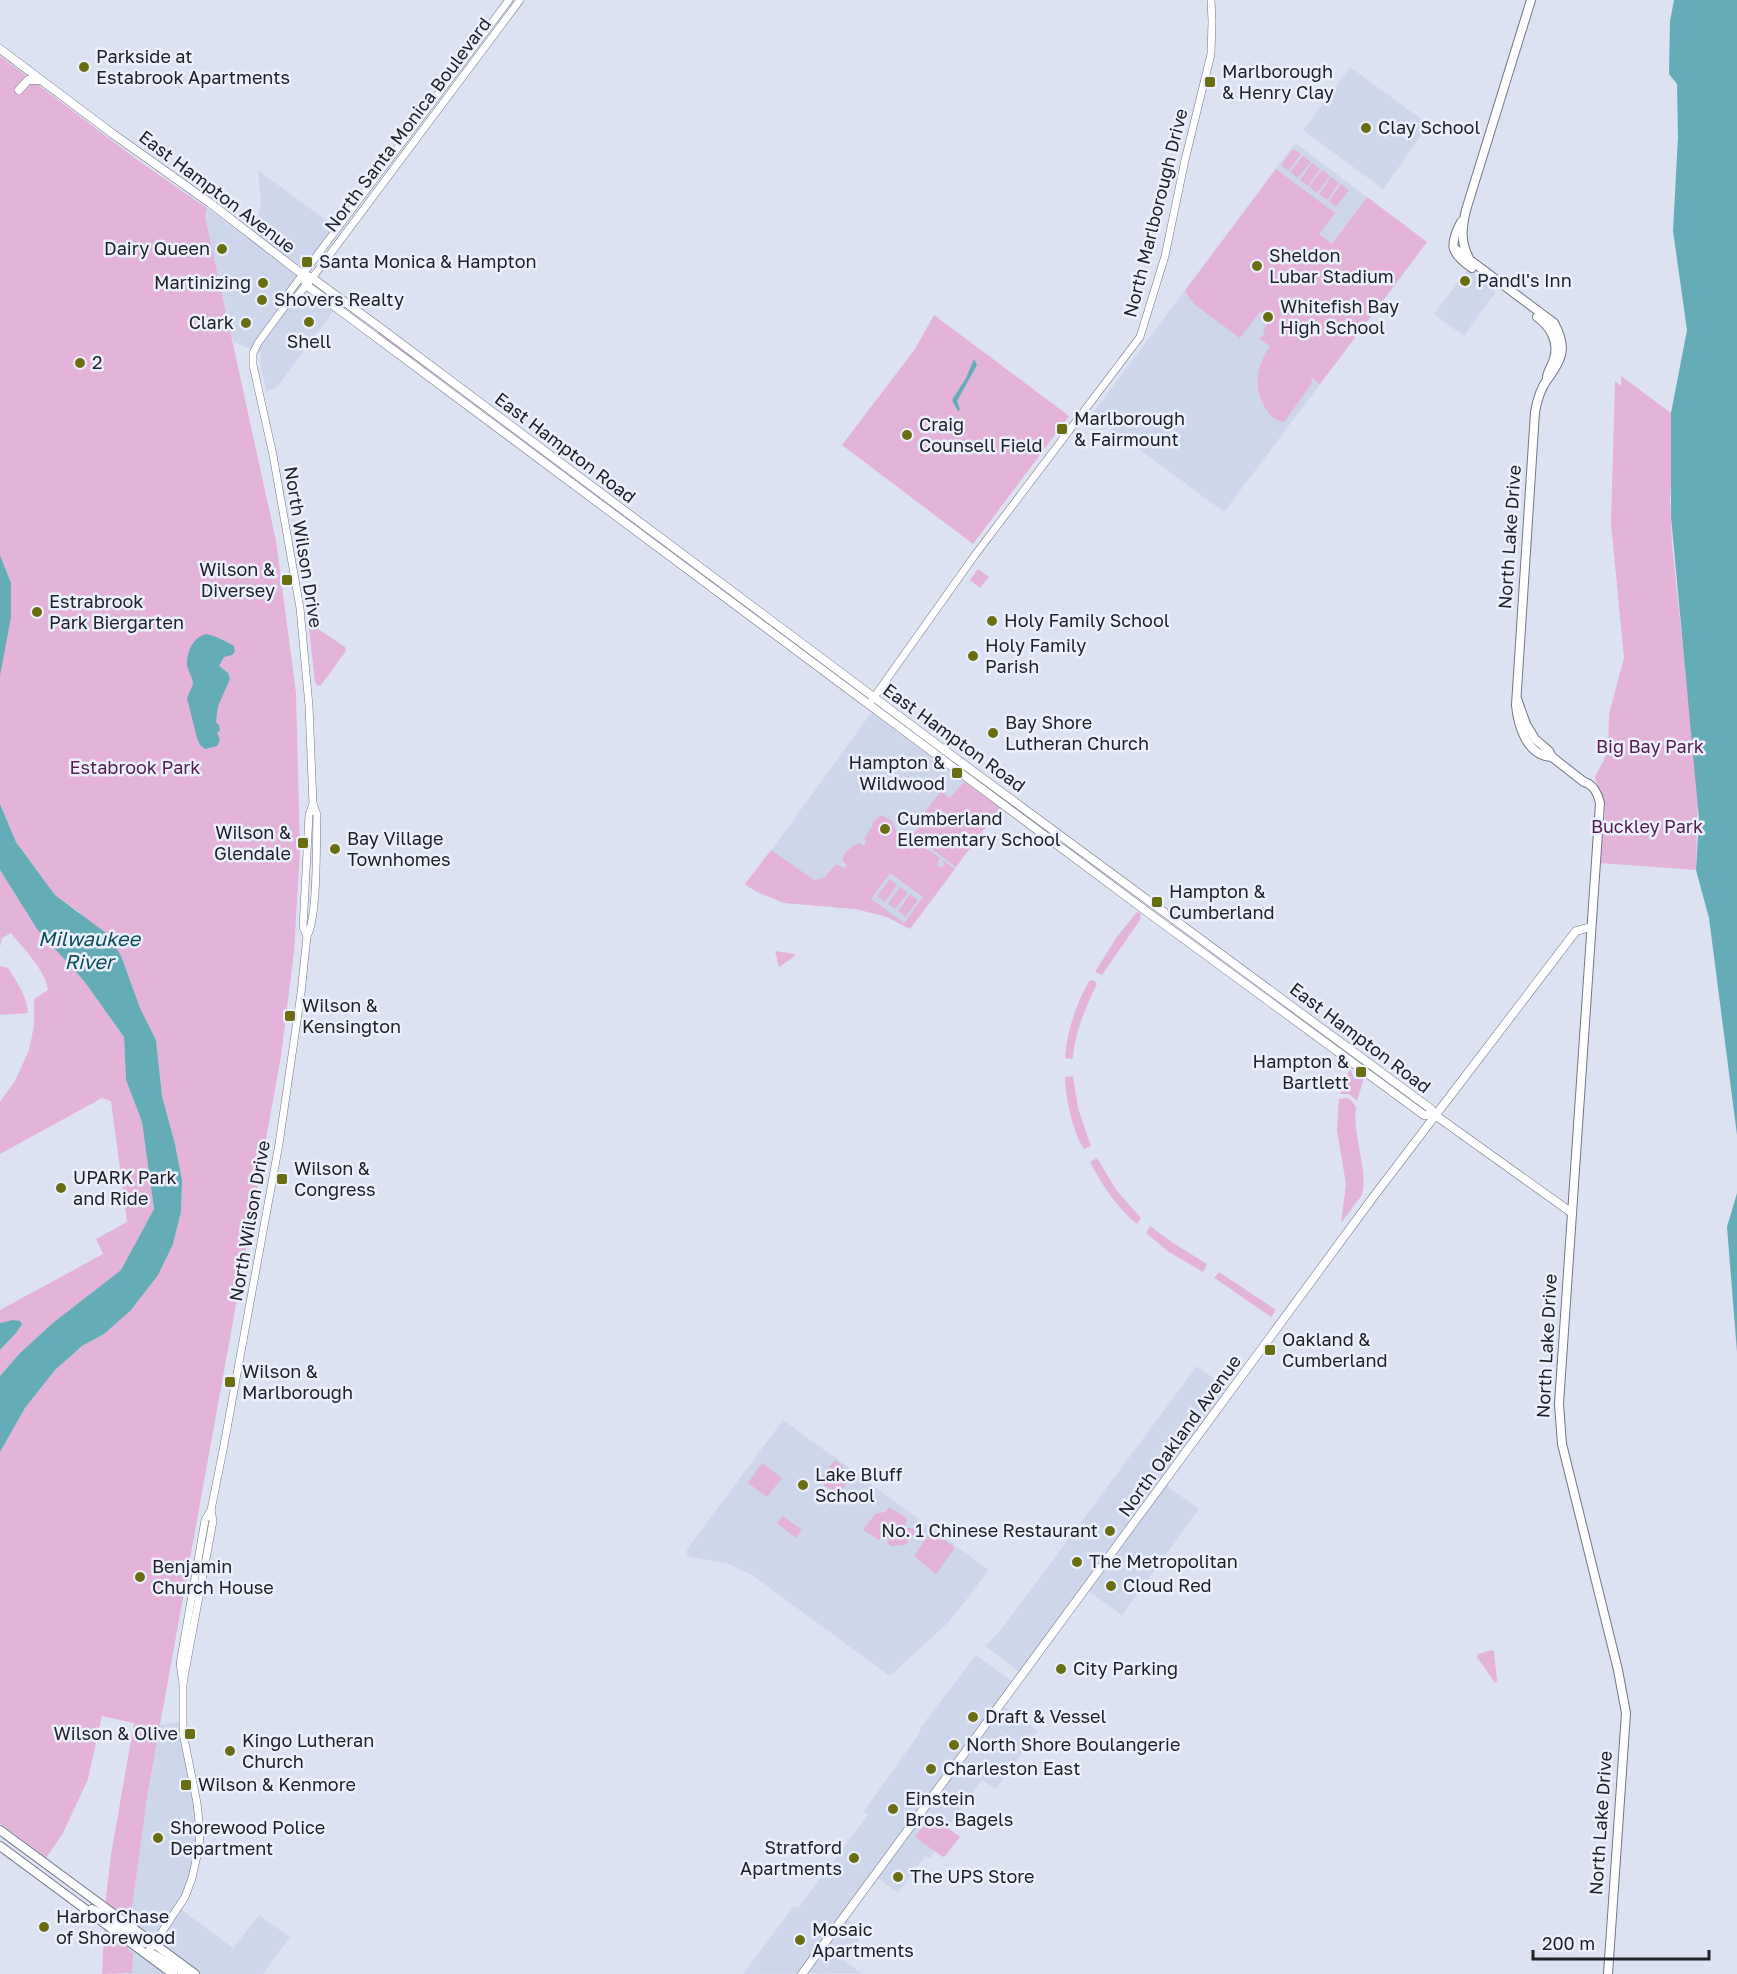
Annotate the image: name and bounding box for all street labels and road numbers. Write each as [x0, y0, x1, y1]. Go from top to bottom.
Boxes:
street label: North Santa Monica Boulevard [319, 13, 495, 236]
street label: North Marlborough Drive [1118, 106, 1192, 320]
street label: East Hampton Avenue [135, 125, 300, 257]
street label: East Hampton Road [491, 387, 640, 507]
street label: North Lake Drive [1493, 464, 1525, 610]
street label: North Wilson Drive [280, 465, 328, 629]
street label: East Hampton Road [879, 678, 1030, 796]
street label: East Hampton Road [1286, 977, 1435, 1097]
street label: North Wilson Drive [224, 1139, 274, 1303]
street label: North Lake Drive [1531, 1273, 1561, 1419]
street label: North Oakland Avenue [1113, 1350, 1245, 1521]
street label: North Lake Drive [1584, 1750, 1616, 1896]

